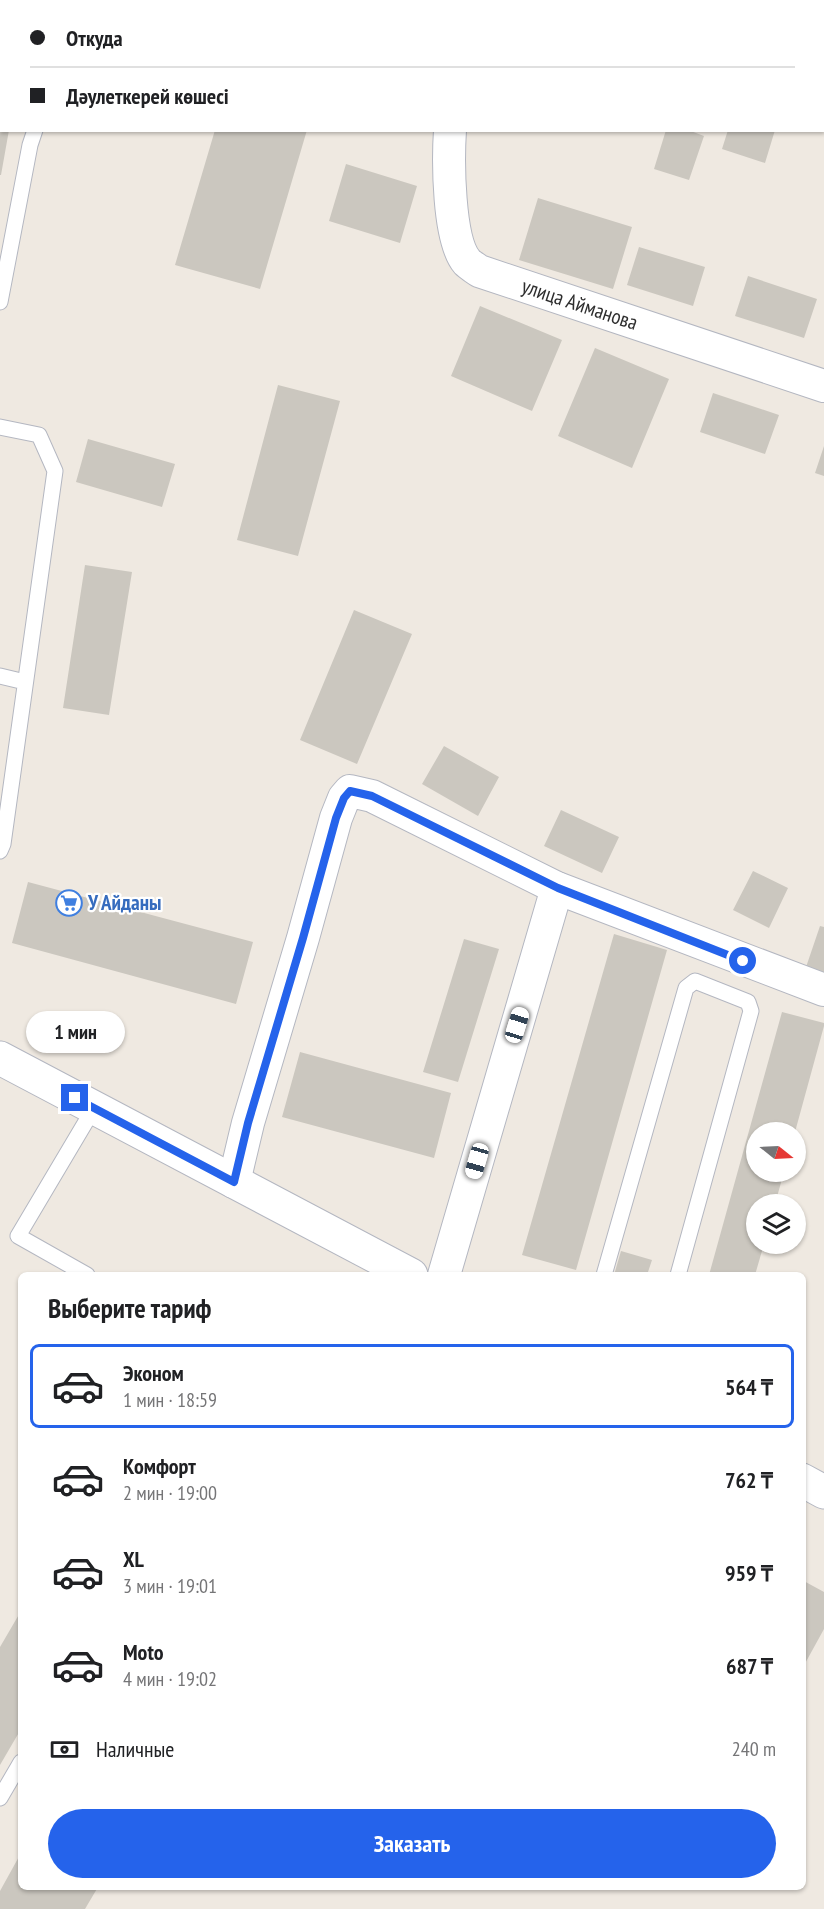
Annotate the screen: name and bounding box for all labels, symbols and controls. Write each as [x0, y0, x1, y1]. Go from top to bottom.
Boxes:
text: Откуда [66, 24, 123, 52]
text: Дәулеткерей көшесі [66, 82, 229, 110]
street label: улица Айманова [518, 272, 641, 336]
supermarket icon: У Айданы [54, 888, 84, 918]
place label: У Айданы [87, 889, 161, 916]
route start [729, 947, 756, 974]
car [503, 1005, 531, 1045]
callout: 1 мин [26, 1011, 124, 1053]
text: 1 мин [54, 1019, 97, 1045]
route end [61, 1084, 88, 1111]
north arrow [746, 1122, 806, 1182]
map controls [746, 1122, 806, 1254]
car [463, 1141, 491, 1181]
button: layers [746, 1194, 806, 1254]
text: Выберите тариф [48, 1291, 211, 1325]
icon: car [51, 1359, 105, 1413]
text: Эконом [123, 1359, 184, 1387]
text: 564 ₸ [725, 1373, 773, 1401]
text: 1 мин · 18:59 [123, 1387, 217, 1413]
icon: car [51, 1452, 105, 1506]
text: Комфорт [123, 1452, 196, 1480]
text: 762 ₸ [725, 1466, 773, 1494]
text: 2 мин · 19:00 [123, 1480, 217, 1506]
icon: car [51, 1545, 105, 1599]
text: XL [123, 1545, 144, 1573]
text: 959 ₸ [725, 1559, 773, 1587]
text: 3 мин · 19:01 [123, 1573, 217, 1599]
icon: car [51, 1638, 105, 1692]
text: Moto [123, 1638, 164, 1666]
text: 687 ₸ [726, 1652, 773, 1680]
text: 4 мин · 19:02 [123, 1666, 217, 1692]
icon: cash [48, 1733, 81, 1766]
text: Наличные [96, 1735, 174, 1763]
text: 240 m [732, 1736, 776, 1762]
button: Заказать [48, 1809, 776, 1878]

